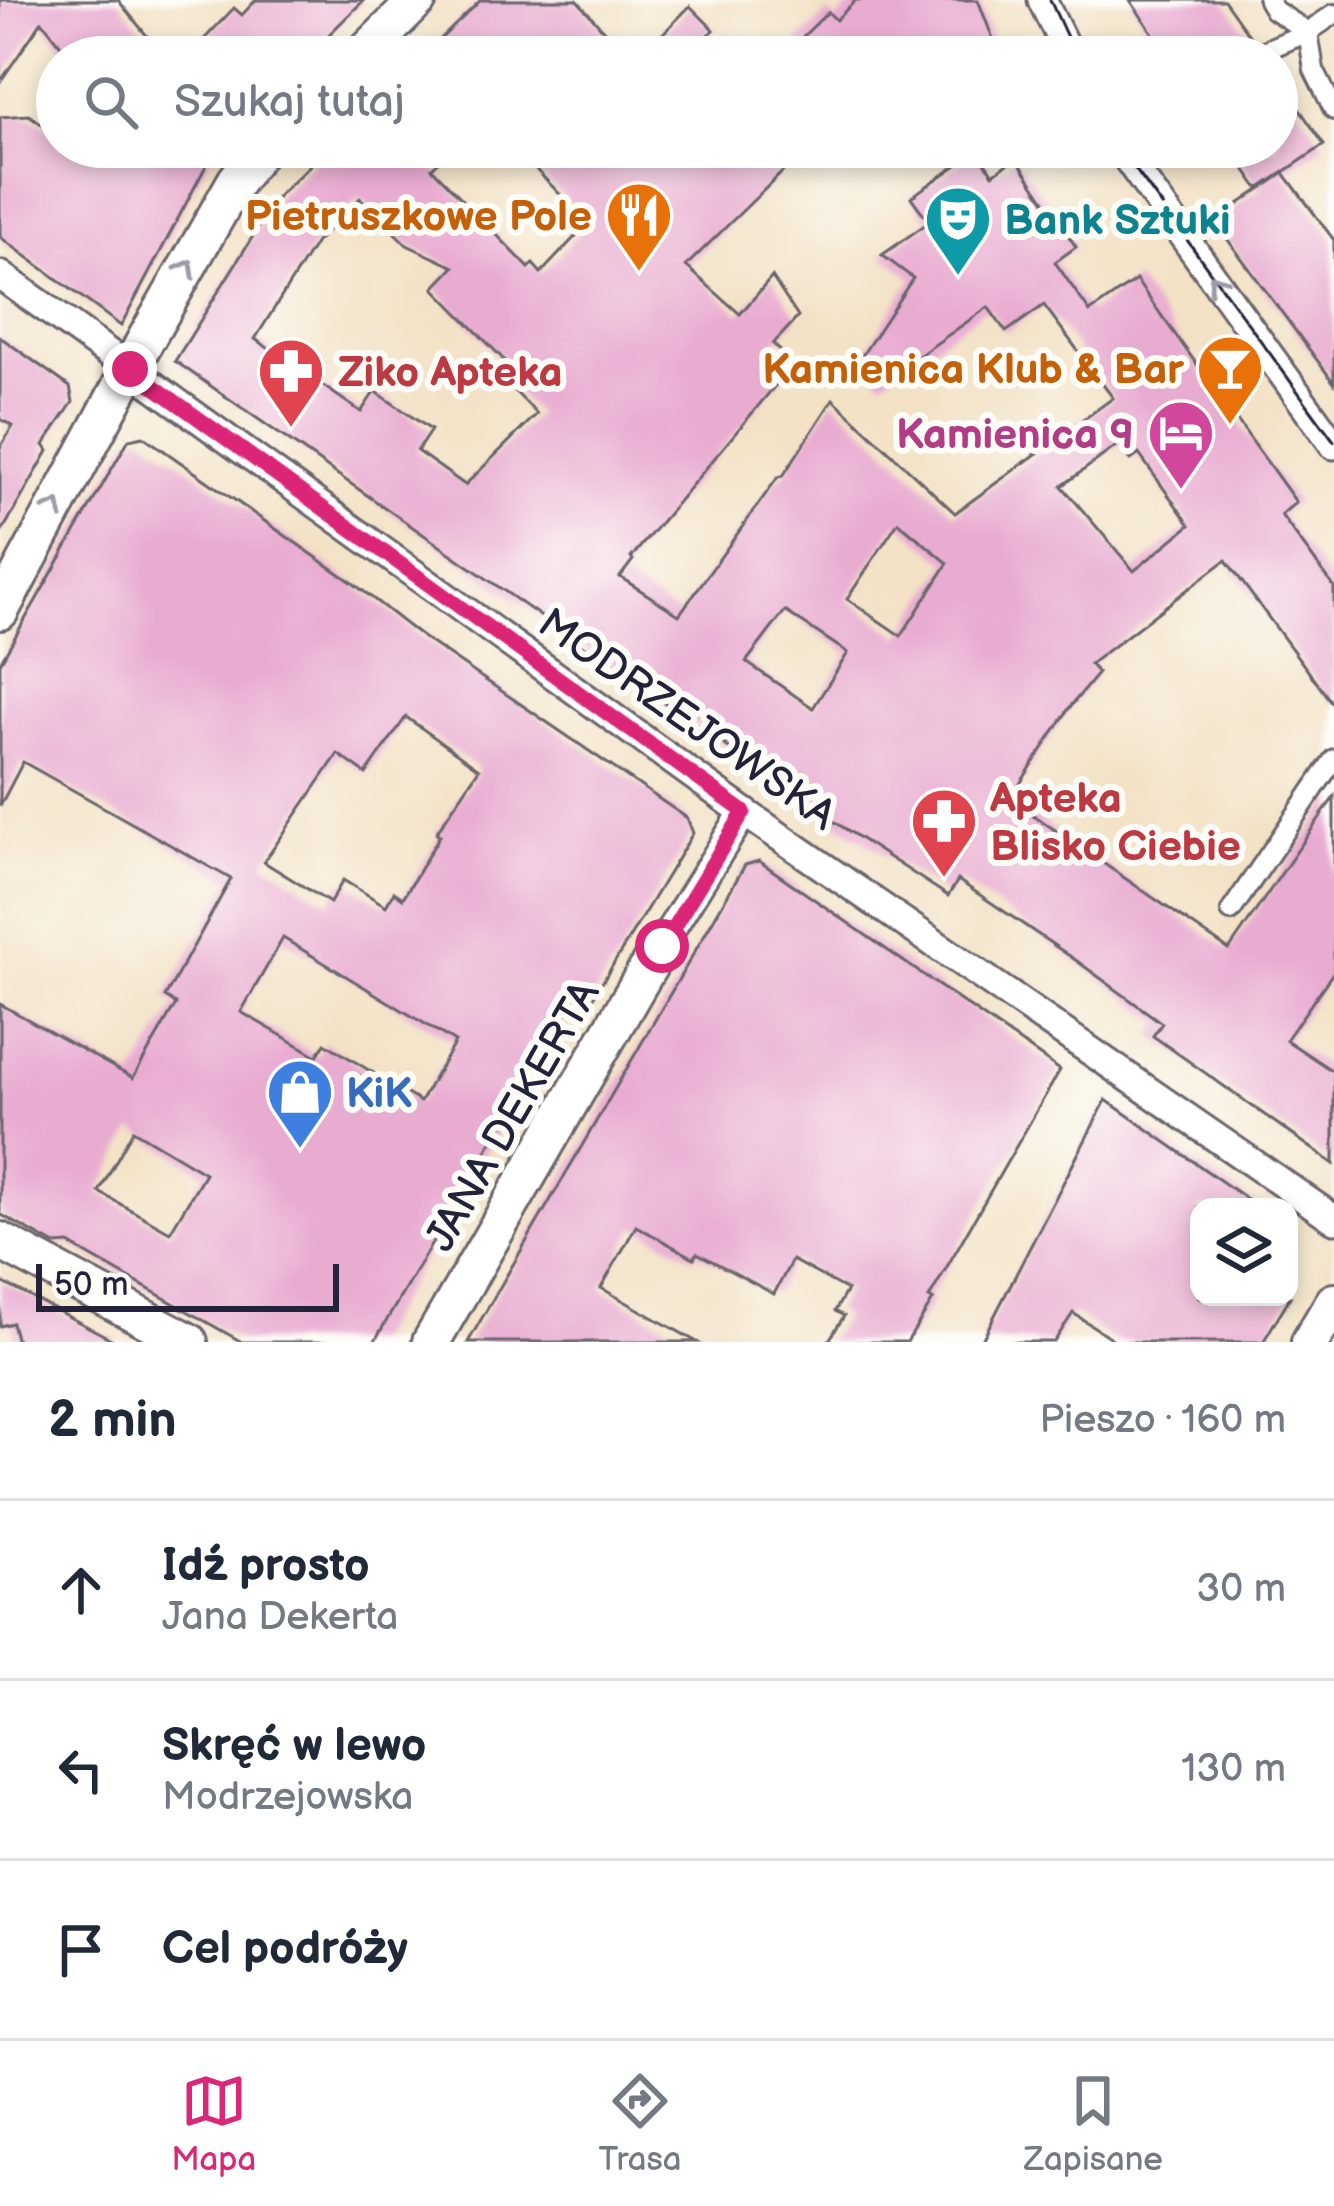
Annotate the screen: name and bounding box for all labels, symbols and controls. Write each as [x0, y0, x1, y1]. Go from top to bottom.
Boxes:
search box [36, 36, 1298, 168]
icon: search [78, 69, 144, 135]
text: Szukaj tutaj [174, 75, 405, 130]
restaurant icon: Pietruszkowe Pole [604, 180, 674, 274]
theatre icon: Bank Sztuki [923, 184, 993, 278]
place label: Pietruszkowe Pole [245, 192, 592, 243]
place label: Bank Sztuki [1004, 196, 1230, 247]
one-way arrow [173, 259, 196, 280]
one-way arrow [1209, 274, 1231, 295]
bar icon: Kamienica Klub & Bar [1195, 333, 1265, 427]
pharmacy icon: Ziko Apteka [256, 336, 326, 430]
route end [103, 342, 157, 396]
place label: Kamienica Klub & Bar [762, 345, 1184, 396]
place label: Ziko Apteka [338, 348, 563, 399]
hotel icon: Kamienica 9 [1146, 398, 1216, 492]
place label: Kamienica 9 [896, 410, 1134, 461]
one-way arrow [41, 499, 64, 520]
street label: MODRZEJOWSKA [528, 598, 845, 842]
place label: Apteka Blisko Ciebie [989, 774, 1241, 873]
pharmacy icon: Apteka Blisko Ciebie [909, 786, 979, 880]
route start [635, 919, 689, 973]
street label: JANA DEKERTA [415, 972, 611, 1261]
shop icon: KiK [265, 1057, 335, 1151]
place label: KiK [346, 1069, 413, 1120]
map controls [1190, 1198, 1298, 1306]
button: layers [1190, 1198, 1298, 1306]
scale bar [36, 1258, 339, 1311]
text: 50 m [54, 1265, 129, 1305]
text: 2 min [48, 1390, 177, 1451]
text: Pieszo · 160 m [1040, 1397, 1286, 1444]
text: Idź prosto [162, 1539, 370, 1594]
icon: ahead [48, 1557, 114, 1623]
text: 30 m [1196, 1566, 1286, 1613]
text: Jana Dekerta [162, 1594, 398, 1641]
text: Skręć w lewo [162, 1719, 426, 1774]
icon: left [48, 1737, 114, 1803]
text: 130 m [1181, 1746, 1286, 1793]
text: Modrzejowska [162, 1774, 413, 1821]
icon: arrive [48, 1917, 114, 1983]
text: Cel podróży [162, 1922, 408, 1977]
tab: Mapa [171, 2068, 256, 2180]
tab: Trasa [598, 2068, 682, 2180]
tab: Zapisane [1024, 2068, 1163, 2180]

